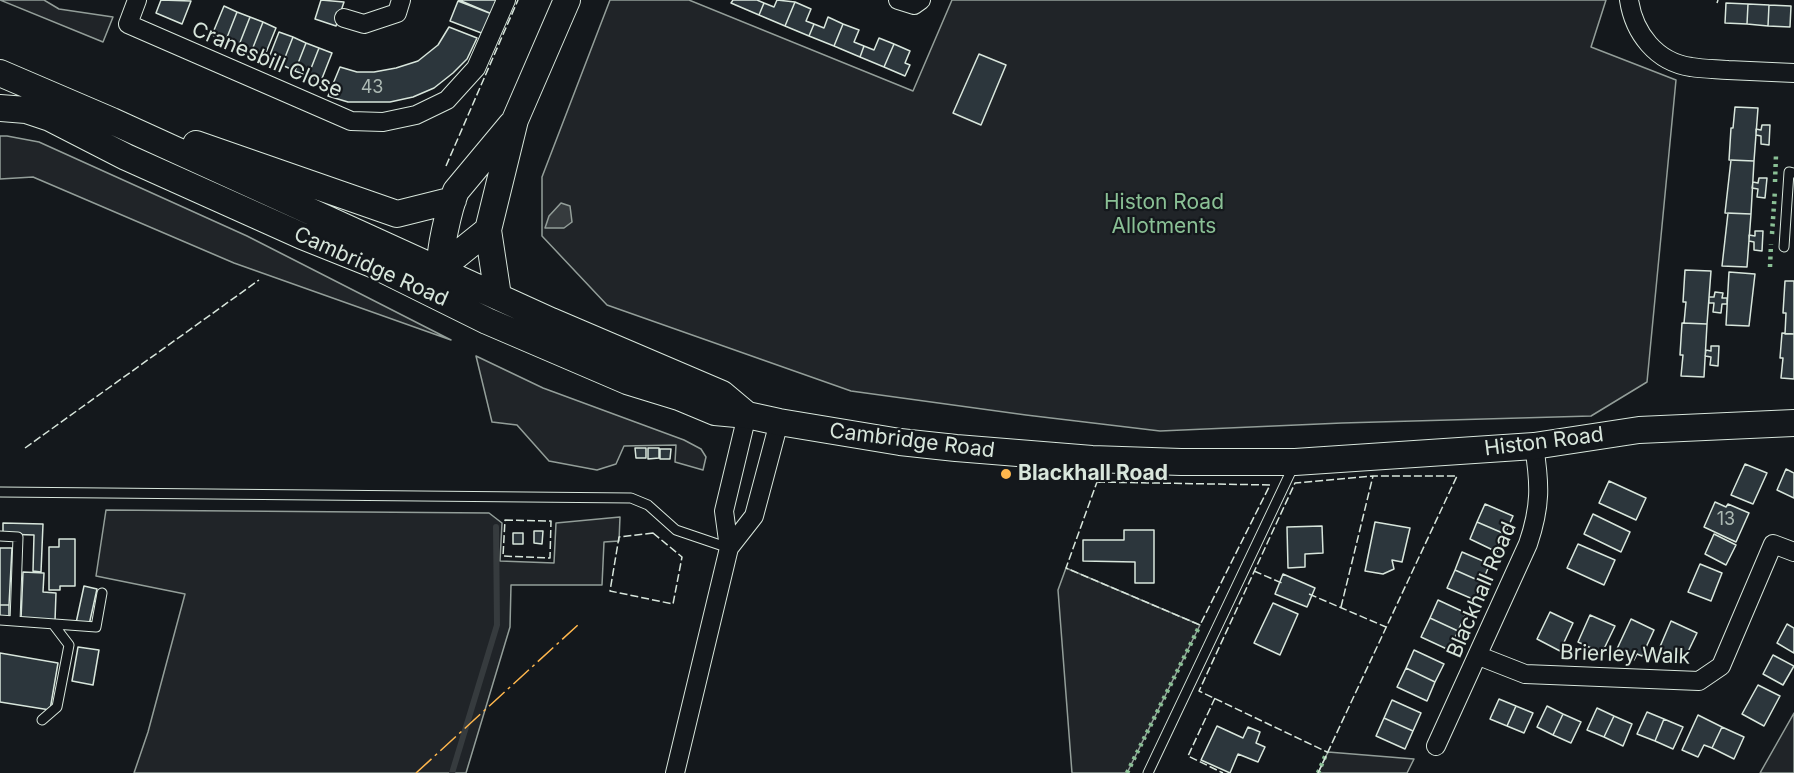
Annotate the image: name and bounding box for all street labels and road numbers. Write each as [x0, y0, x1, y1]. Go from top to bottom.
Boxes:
street label: Cranesbill Close [188, 17, 346, 103]
street label: Cambridge Road [290, 222, 452, 312]
street label: Cambridge Road [828, 418, 996, 464]
street label: Histon Road [1483, 422, 1605, 462]
street label: Blackhall Road [1442, 518, 1522, 662]
street label: Brierley Walk [1560, 640, 1690, 670]

